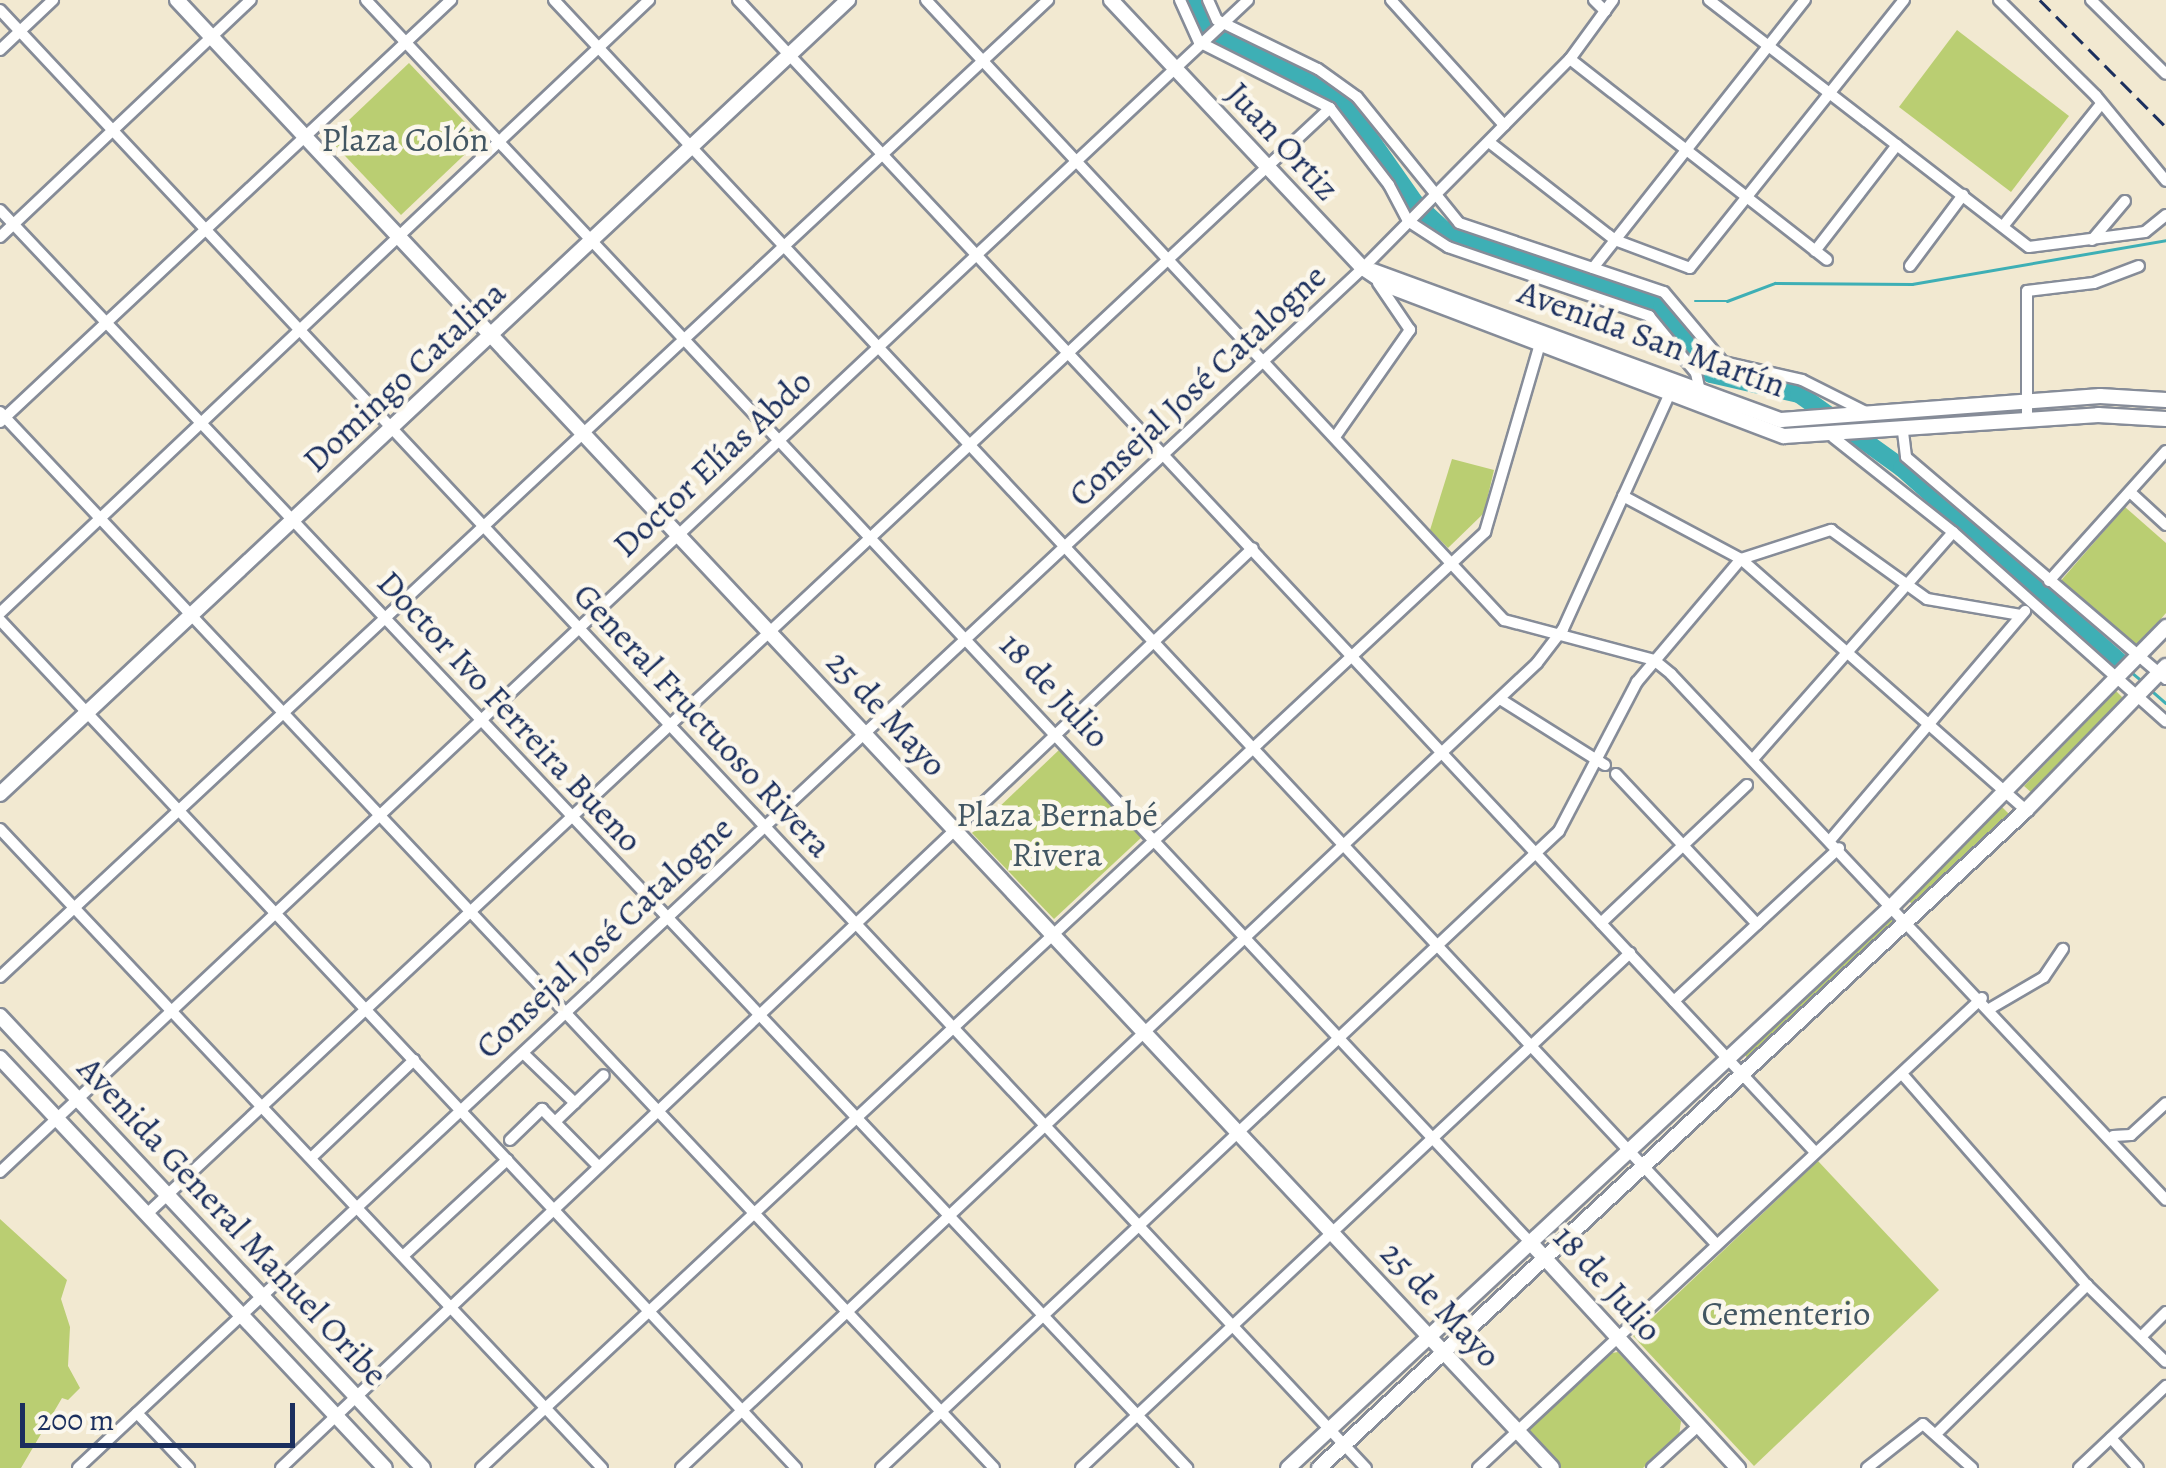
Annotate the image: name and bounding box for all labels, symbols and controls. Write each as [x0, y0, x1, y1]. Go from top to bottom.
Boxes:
street label: Juan Ortiz [1218, 73, 1348, 209]
park label: Plaza Colón [321, 118, 489, 160]
street label: Consejal José Catalogne [1060, 255, 1334, 515]
street label: Avenida San Martín [1513, 270, 1791, 406]
street label: Domingo Catalina [294, 271, 514, 481]
street label: Doctor Elías Abdo [604, 360, 820, 566]
street label: Doctor Ivo Ferreira Bueno [369, 562, 651, 860]
street label: General Fructuoso Rivera [565, 574, 841, 866]
street label: 18 de Julio [991, 624, 1119, 756]
street label: 25 de Mayo [818, 641, 956, 785]
park label: Plaza Bernabé Rivera [956, 793, 1158, 875]
street label: Consejal José Catalogne [467, 807, 741, 1067]
street label: Avenida General Manuel Oribe [69, 1047, 397, 1395]
street label: 18 de Julio [1545, 1216, 1671, 1350]
street label: 25 de Mayo [1372, 1232, 1510, 1376]
park label: Cementerio [1702, 1292, 1870, 1334]
scale bar [25, 1383, 300, 1445]
text: 200 m [37, 1400, 114, 1440]

